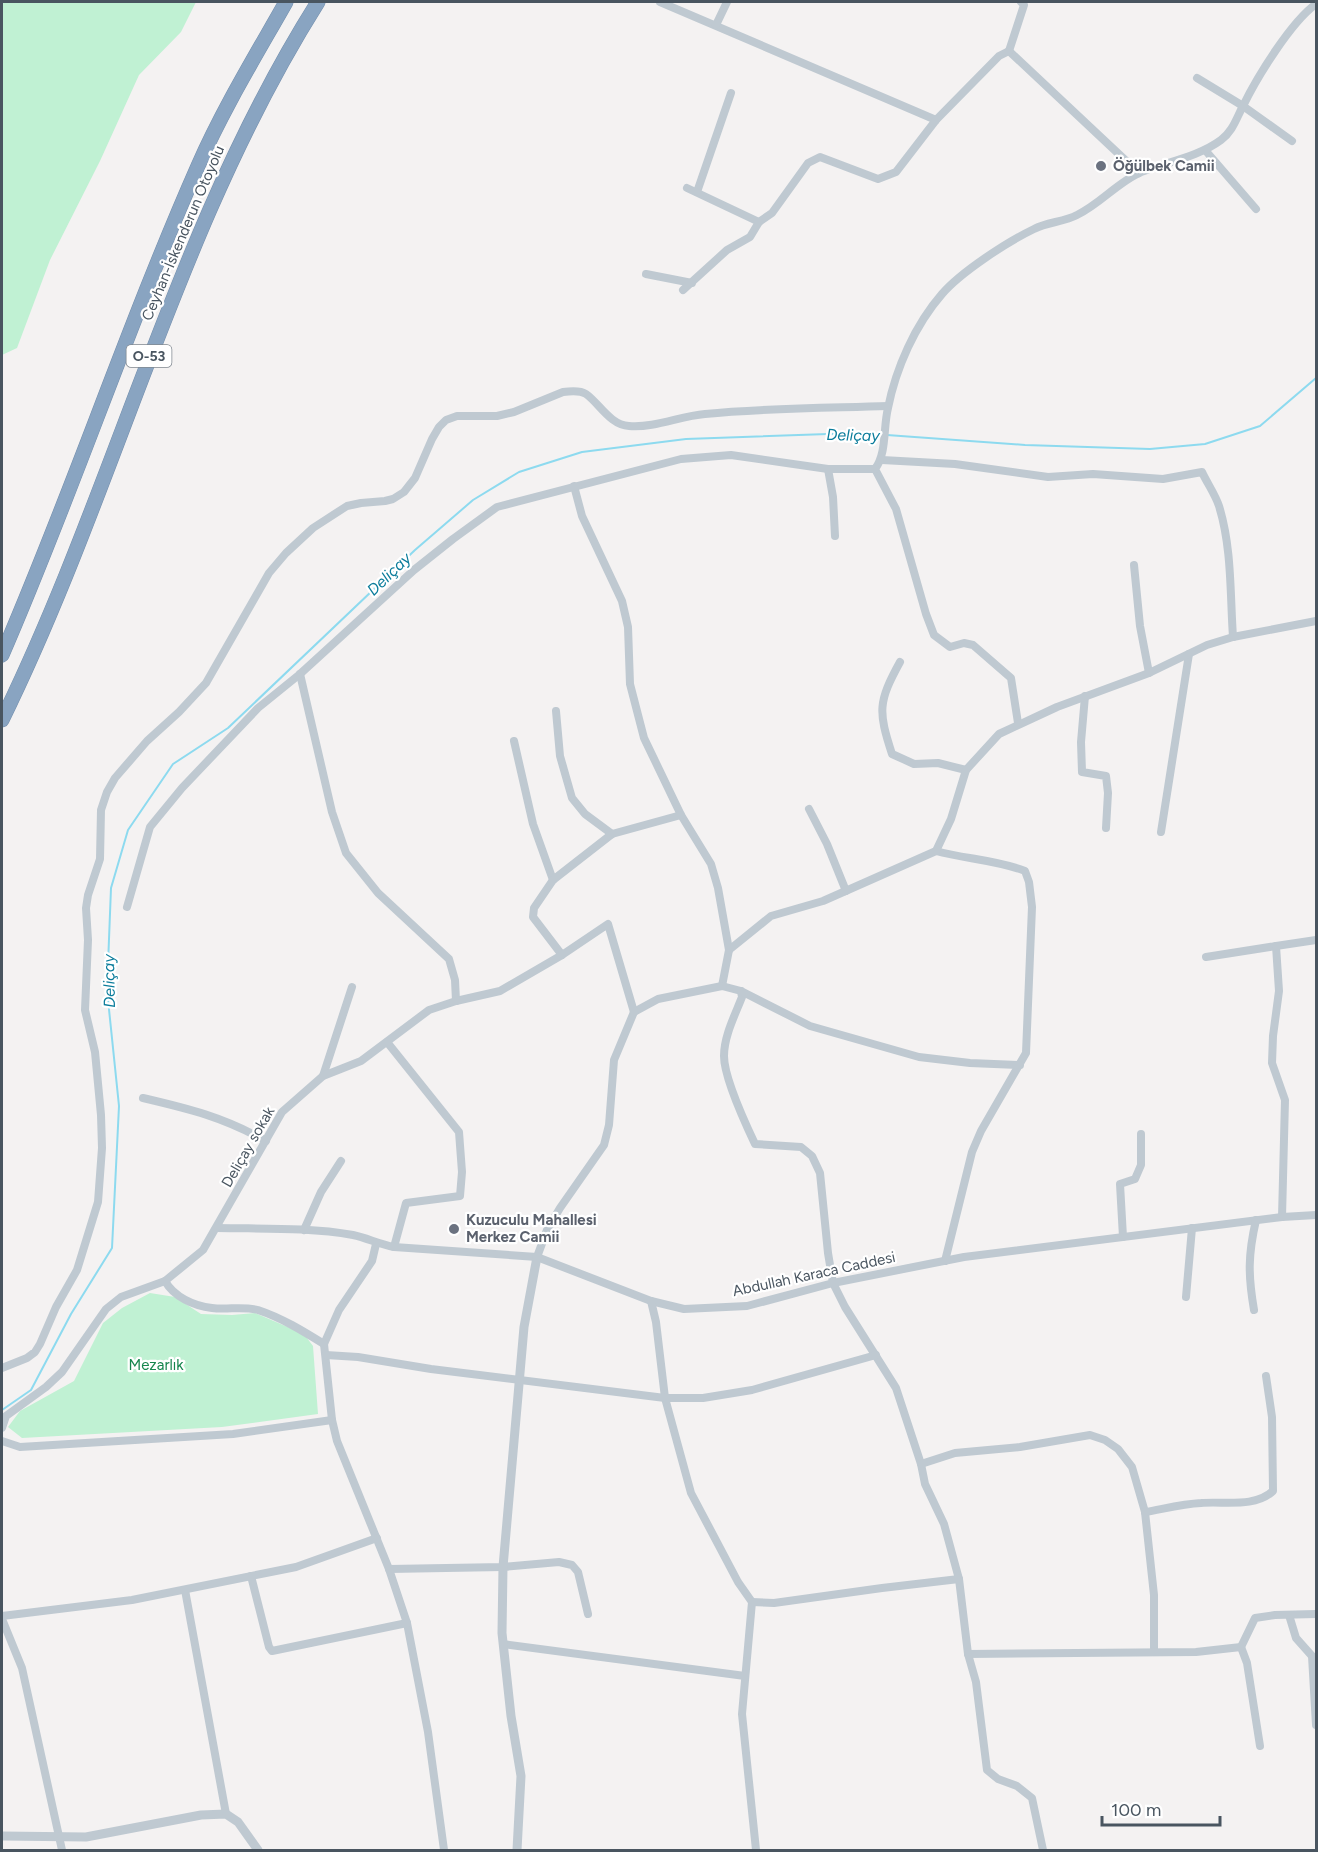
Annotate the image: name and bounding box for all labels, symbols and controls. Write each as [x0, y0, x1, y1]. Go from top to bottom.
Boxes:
street label: Ceyhan-İskenderun Otoyolu [138, 143, 228, 323]
place label: Öğülbek Camii [1113, 156, 1215, 175]
marker: Öğülbek Camii [1094, 159, 1108, 173]
road number: O-53 [126, 345, 172, 367]
water label: Deliçay [826, 425, 881, 445]
water label: Deliçay [363, 548, 415, 599]
water label: Deliçay [99, 953, 119, 1008]
street label: Deliçay sokak [218, 1103, 279, 1191]
place label: Kuzuculu Mahallesi Merkez Camii [466, 1211, 597, 1246]
marker: Kuzuculu Mahallesi Merkez Camii [447, 1222, 461, 1236]
street label: Abdullah Karaca Caddesi [731, 1248, 897, 1300]
park label: Mezarlık [128, 1356, 184, 1374]
scale bar [1102, 1789, 1220, 1827]
text: 100 m [1111, 1799, 1161, 1821]

